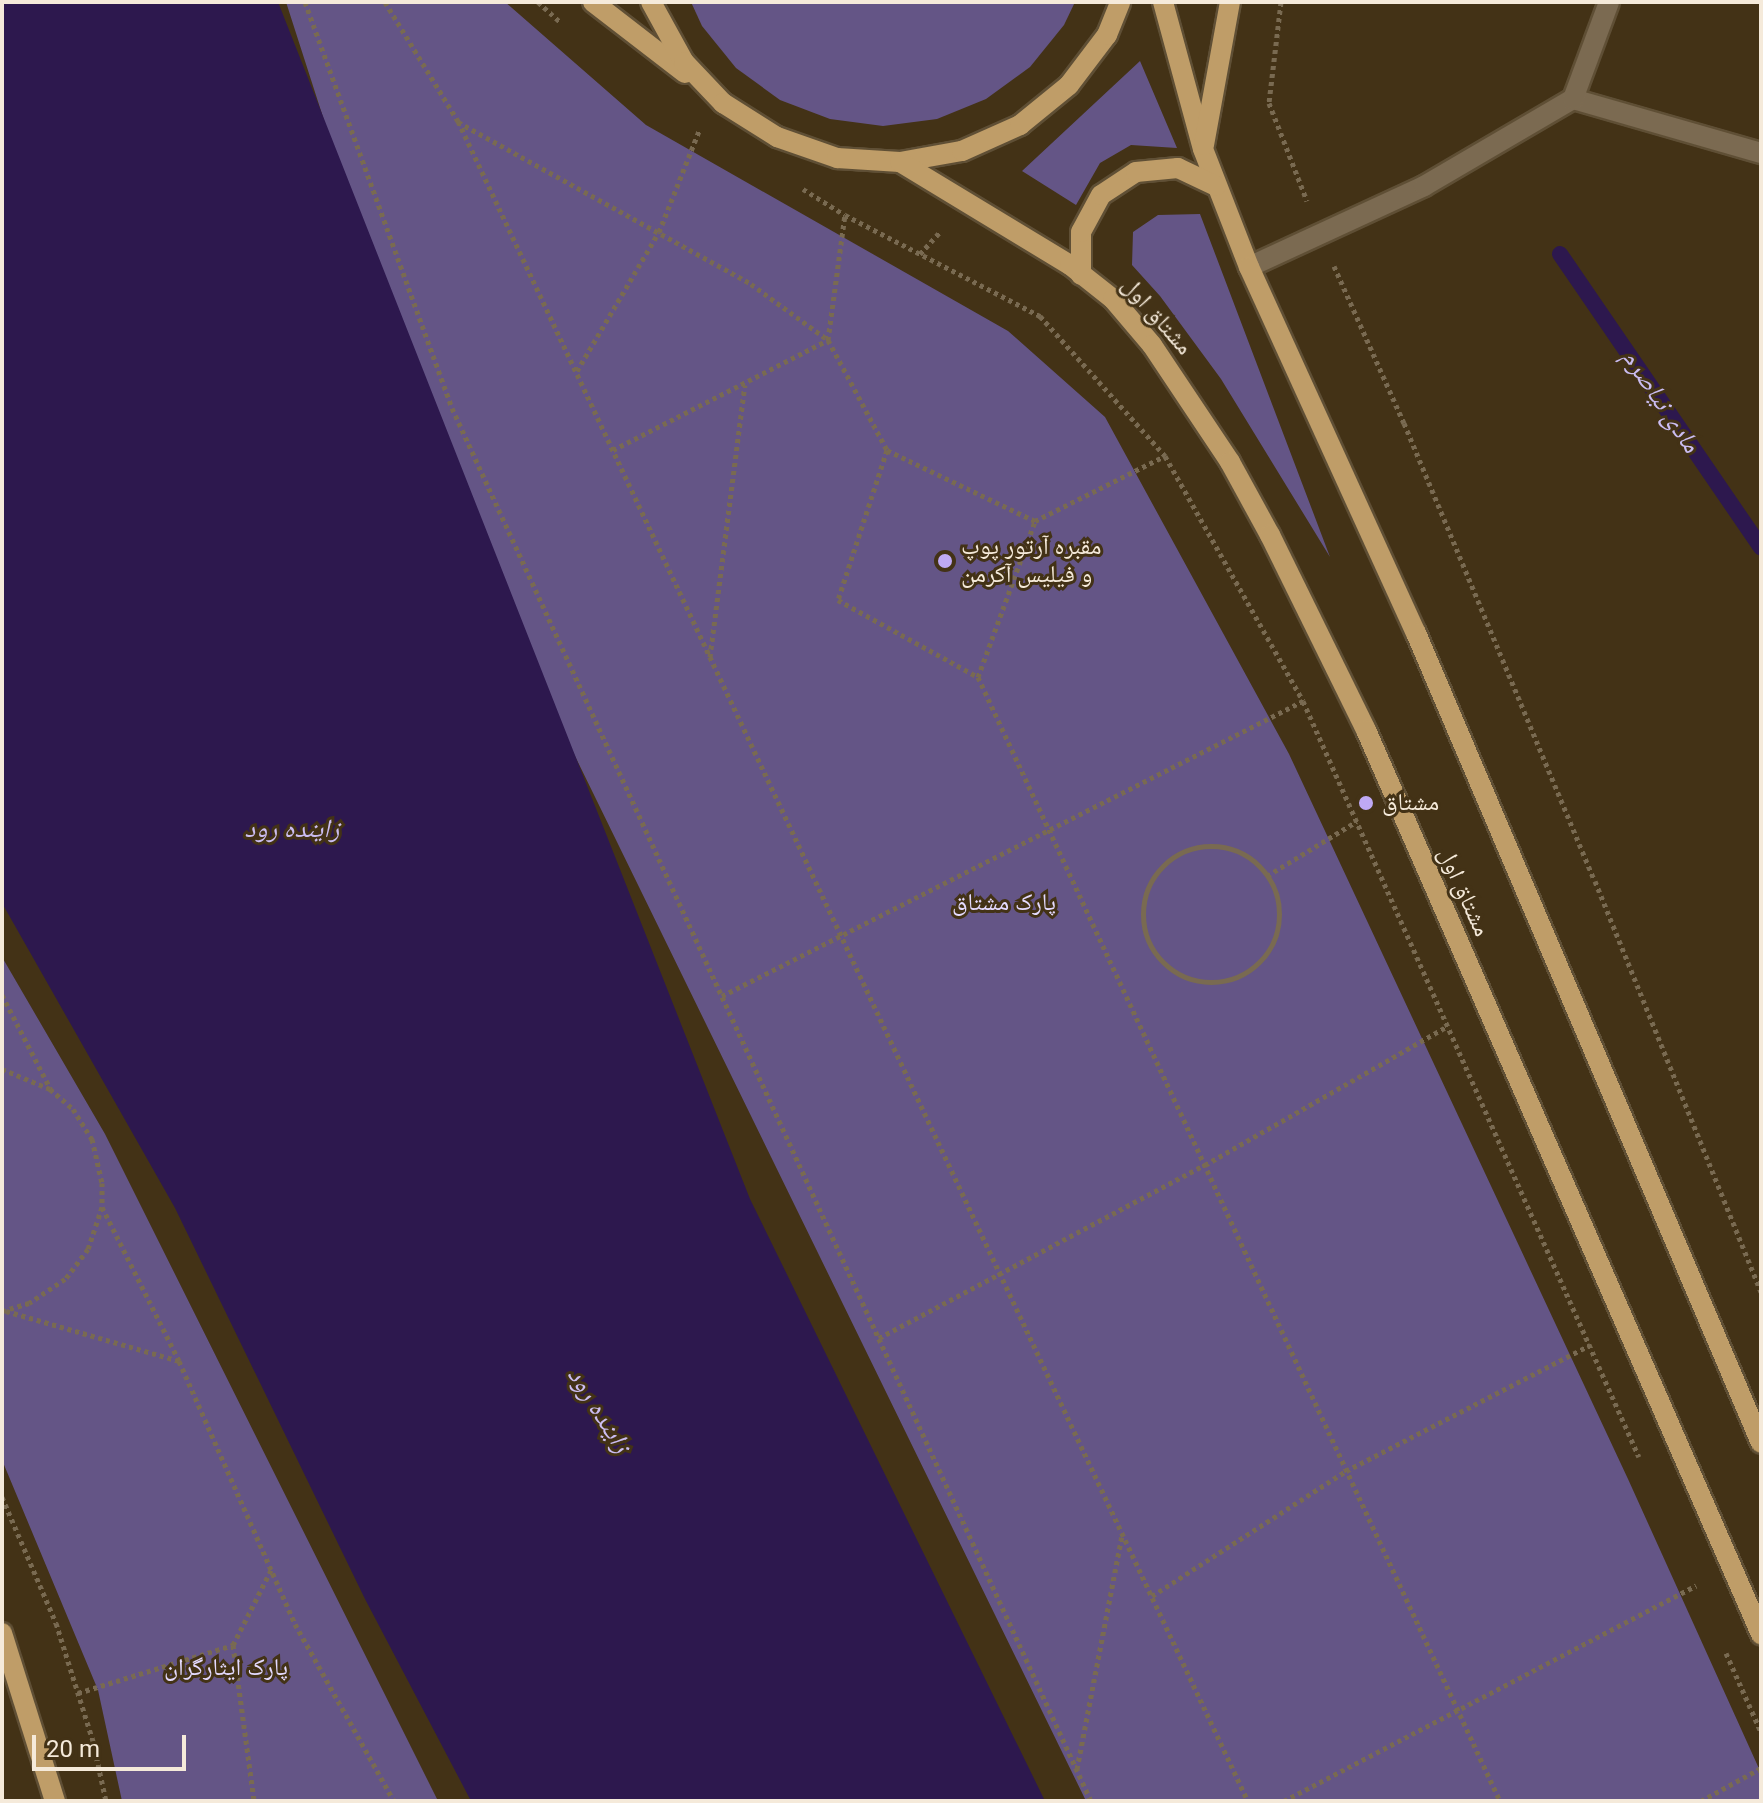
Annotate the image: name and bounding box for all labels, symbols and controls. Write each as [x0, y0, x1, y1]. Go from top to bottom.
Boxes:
street label: مشتاق اول [1115, 271, 1199, 361]
water label: مادی نیاصرم [1615, 343, 1707, 459]
place label: مقبره آرتور پوپ و فیلیس آکرمن [961, 533, 1101, 589]
marker: مقبره آرتور پوپ و فیلیس آکرمن [936, 552, 954, 570]
place label: مشتاق [1382, 789, 1439, 817]
marker: مشتاق [1357, 794, 1375, 812]
water label: زاینده رود [244, 813, 340, 845]
street label: مشتاق اول [1432, 843, 1496, 941]
park label: پارک مشتاق [952, 889, 1056, 917]
water label: زاینده رود [561, 1361, 637, 1459]
park label: پارک ایثارگران [164, 1654, 288, 1682]
scale bar [36, 1719, 190, 1769]
text: 20 m [46, 1735, 100, 1763]

